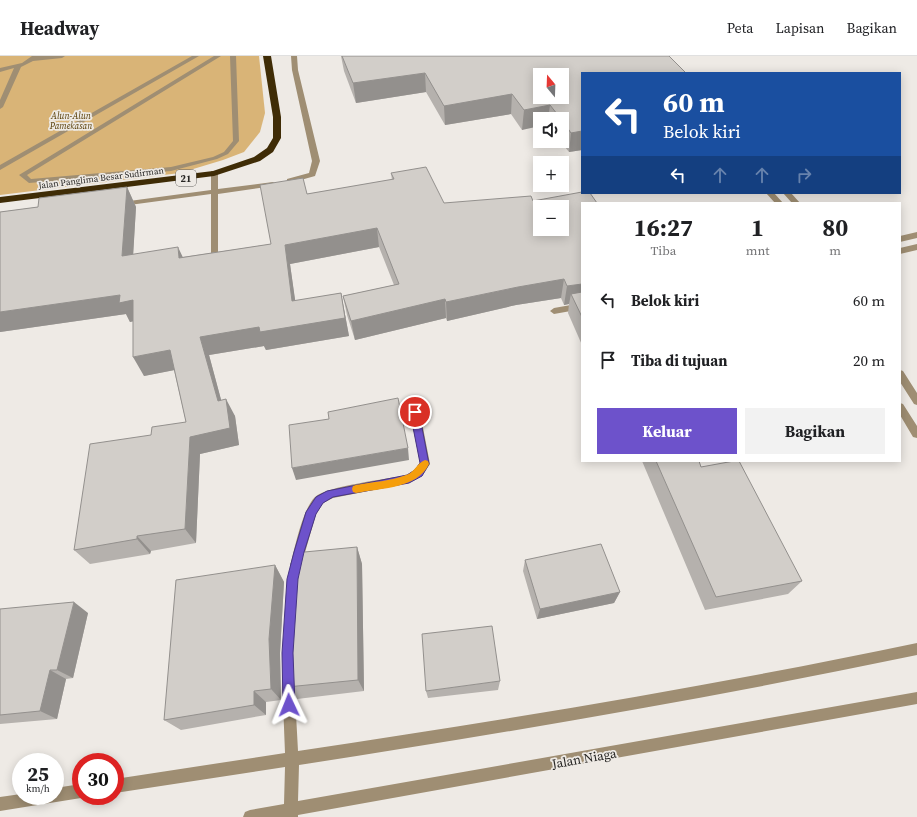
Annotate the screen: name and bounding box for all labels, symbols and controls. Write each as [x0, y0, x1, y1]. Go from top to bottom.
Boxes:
text: Headway [20, 15, 99, 41]
text: Peta [727, 18, 753, 38]
text: Lapisan [775, 18, 825, 38]
text: Bagikan [847, 18, 897, 38]
north arrow [533, 68, 569, 104]
map controls [533, 68, 569, 236]
text: 60 m [663, 83, 725, 121]
icon: left [597, 88, 649, 140]
park label: Alun-Alun Pamekasan [49, 110, 92, 132]
button: sound [533, 112, 569, 148]
text: Belok kiri [663, 119, 741, 144]
button: + [533, 156, 569, 192]
street label: Jalan Panglima Besar Sudirman [37, 164, 165, 192]
icon: left [667, 164, 689, 186]
icon: ahead [709, 164, 731, 186]
icon: ahead [751, 164, 773, 186]
icon: right [793, 164, 815, 186]
road number: 21 [176, 170, 196, 186]
button: − [533, 200, 569, 236]
text: 16:27 [634, 211, 693, 244]
text: 1 [751, 211, 764, 244]
text: 80 [822, 211, 848, 244]
text: Tiba [650, 242, 676, 259]
text: mnt [746, 242, 769, 259]
text: m [829, 242, 841, 259]
icon: left [597, 289, 619, 311]
text: Belok kiri [631, 290, 699, 311]
text: 60 m [853, 290, 885, 311]
icon: arrive [597, 349, 619, 371]
text: Tiba di tujuan [631, 350, 727, 371]
text: 20 m [853, 350, 885, 371]
pin [398, 395, 432, 429]
icon: arrive [404, 401, 426, 423]
button: Keluar [597, 408, 737, 454]
button: Bagikan [745, 408, 885, 454]
position arrow [268, 684, 310, 726]
street label: Jalan Niaga [549, 744, 618, 773]
speed limit sign: 30 [72, 753, 124, 805]
text: 25 [27, 760, 49, 788]
text: km/h [26, 782, 50, 795]

